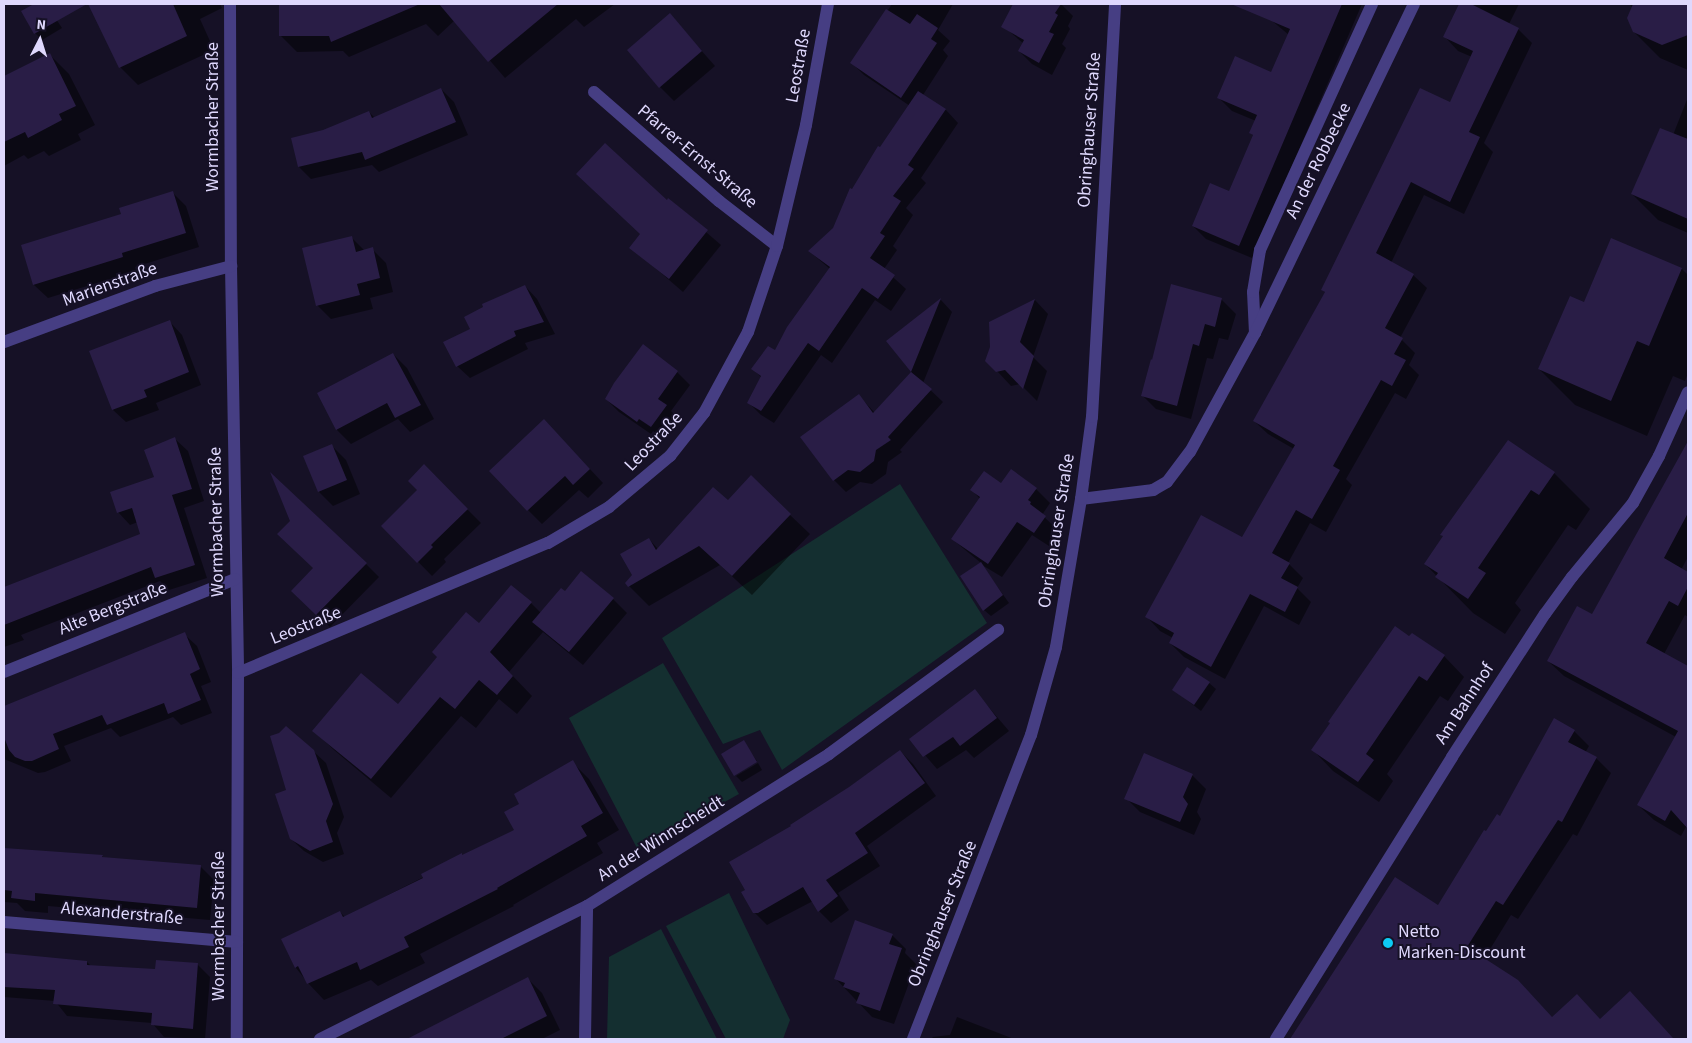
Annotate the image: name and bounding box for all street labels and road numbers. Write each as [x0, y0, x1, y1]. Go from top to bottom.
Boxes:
street label: Leostraße [782, 27, 816, 105]
street label: Wormbacher Straße [202, 42, 224, 192]
street label: Obringhauser Straße [1074, 51, 1106, 209]
street label: An der Robbecke [1282, 99, 1356, 223]
street label: Pfarrer-Ernst-Straße [633, 101, 761, 213]
street label: Marienstraße [60, 258, 160, 312]
street label: Leostraße [620, 408, 688, 476]
street label: Wormbacher Straße [205, 447, 229, 597]
street label: Obringhauser Straße [1034, 452, 1080, 610]
street label: Alte Bergstraße [56, 577, 170, 641]
street label: Leostraße [267, 602, 345, 650]
street label: Am Bahnhof [1431, 659, 1499, 749]
street label: An der Winnscheidt [594, 791, 728, 887]
street label: Obringhauser Straße [904, 838, 982, 990]
street label: Wormbacher Straße [208, 851, 230, 1001]
street label: Alexanderstraße [60, 898, 184, 930]

